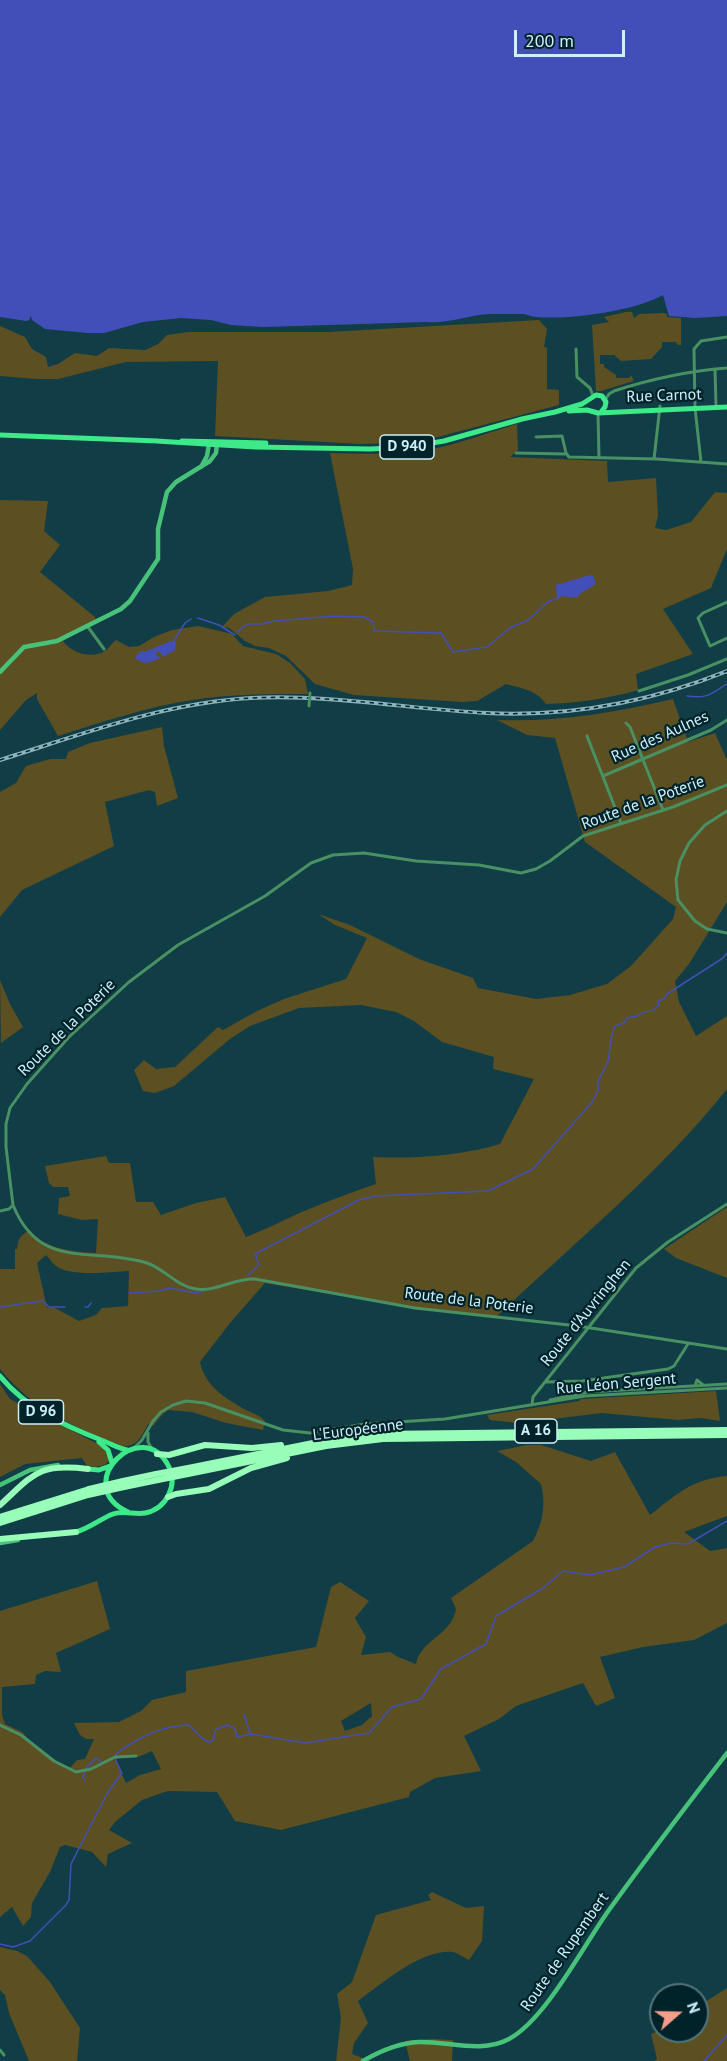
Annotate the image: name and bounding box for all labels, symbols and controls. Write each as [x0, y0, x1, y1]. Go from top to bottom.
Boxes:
scale bar [517, 18, 628, 56]
text: 200 m [525, 29, 574, 52]
street label: Rue Carnot [626, 385, 702, 407]
road number: D 940 [380, 435, 434, 459]
street label: Rue des Aulnes [608, 707, 712, 767]
street label: Route de la Poterie [579, 772, 707, 834]
street label: Route de la Poterie [14, 975, 120, 1081]
street label: Route d'Auvringhen [537, 1256, 635, 1370]
street label: Route de la Poterie [403, 1284, 535, 1318]
street label: Rue Léon Sergent [555, 1369, 677, 1399]
road number: D 96 [18, 1400, 63, 1424]
street label: L'Européenne [311, 1415, 405, 1445]
road number: A 16 [515, 1419, 557, 1443]
street label: Route de Rupembert [517, 1889, 613, 2015]
north arrow [649, 1983, 709, 2043]
text: N [683, 1999, 705, 2016]

